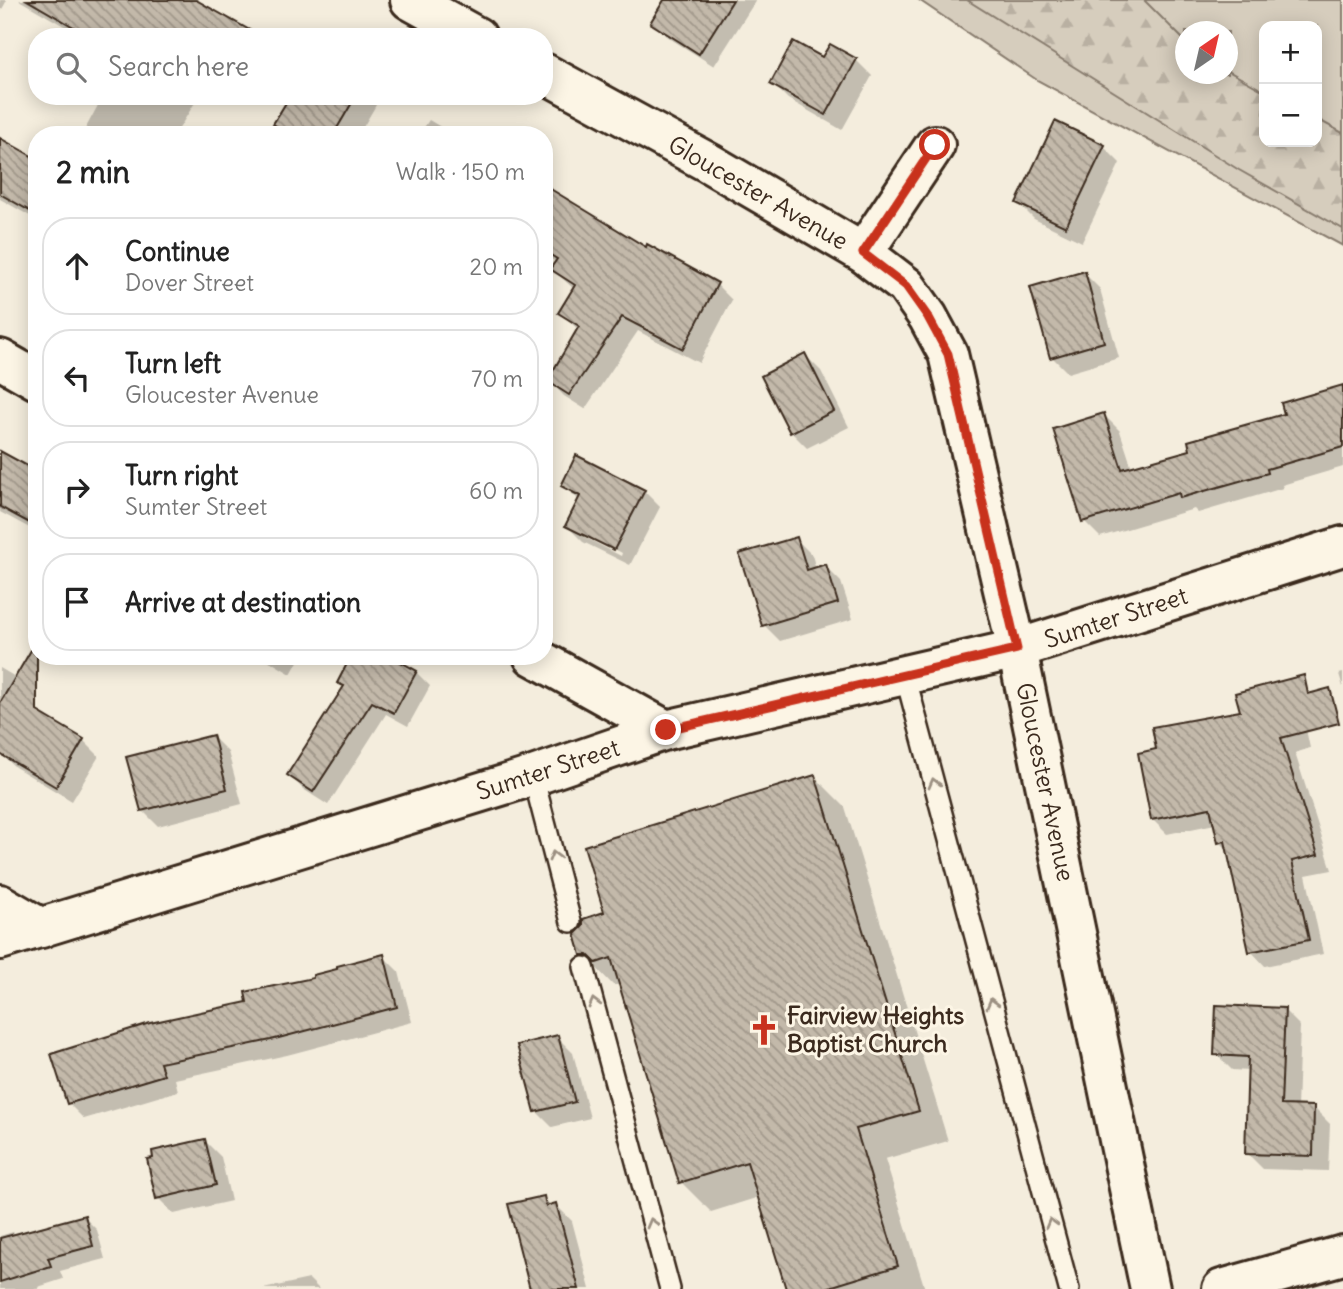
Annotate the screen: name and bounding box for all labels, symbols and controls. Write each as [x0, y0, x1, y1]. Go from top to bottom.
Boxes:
north arrow [1175, 21, 1238, 84]
map controls [1259, 21, 1322, 147]
button: + [1259, 21, 1322, 84]
search box [28, 28, 553, 105]
icon: search [52, 48, 90, 86]
text: Search here [108, 50, 249, 83]
button: − [1259, 84, 1322, 147]
street label: Gloucester Avenue [663, 129, 854, 256]
route start [919, 129, 950, 160]
text: 2 min [56, 153, 130, 191]
text: Walk · 150 m [396, 157, 525, 186]
text: Continue [125, 235, 230, 268]
icon: ahead [58, 247, 96, 285]
text: 20 m [470, 252, 523, 281]
text: Dover Street [125, 268, 254, 297]
text: Turn left [125, 347, 221, 380]
icon: left [58, 359, 96, 397]
text: 70 m [471, 364, 523, 393]
text: Gloucester Avenue [125, 380, 319, 409]
text: Turn right [125, 459, 238, 492]
icon: right [58, 471, 96, 509]
text: 60 m [469, 476, 523, 505]
text: Sumter Street [125, 492, 267, 521]
street label: Sumter Street [1040, 580, 1191, 654]
icon: arrive [58, 583, 96, 621]
text: Arrive at destination [125, 586, 361, 619]
street label: Gloucester Avenue [1010, 680, 1082, 884]
route end [650, 714, 681, 745]
street label: Sumter Street [472, 732, 623, 806]
one-way arrow [928, 778, 942, 790]
one-way arrow [548, 850, 562, 862]
one-way arrow [588, 997, 602, 1009]
one-way arrow [986, 997, 1001, 1009]
place label: Fairview Heights Baptist Church [787, 1000, 964, 1058]
church icon: Fairview Heights Baptist Church [747, 1013, 781, 1047]
one-way arrow [646, 1217, 660, 1229]
one-way arrow [1045, 1217, 1059, 1229]

